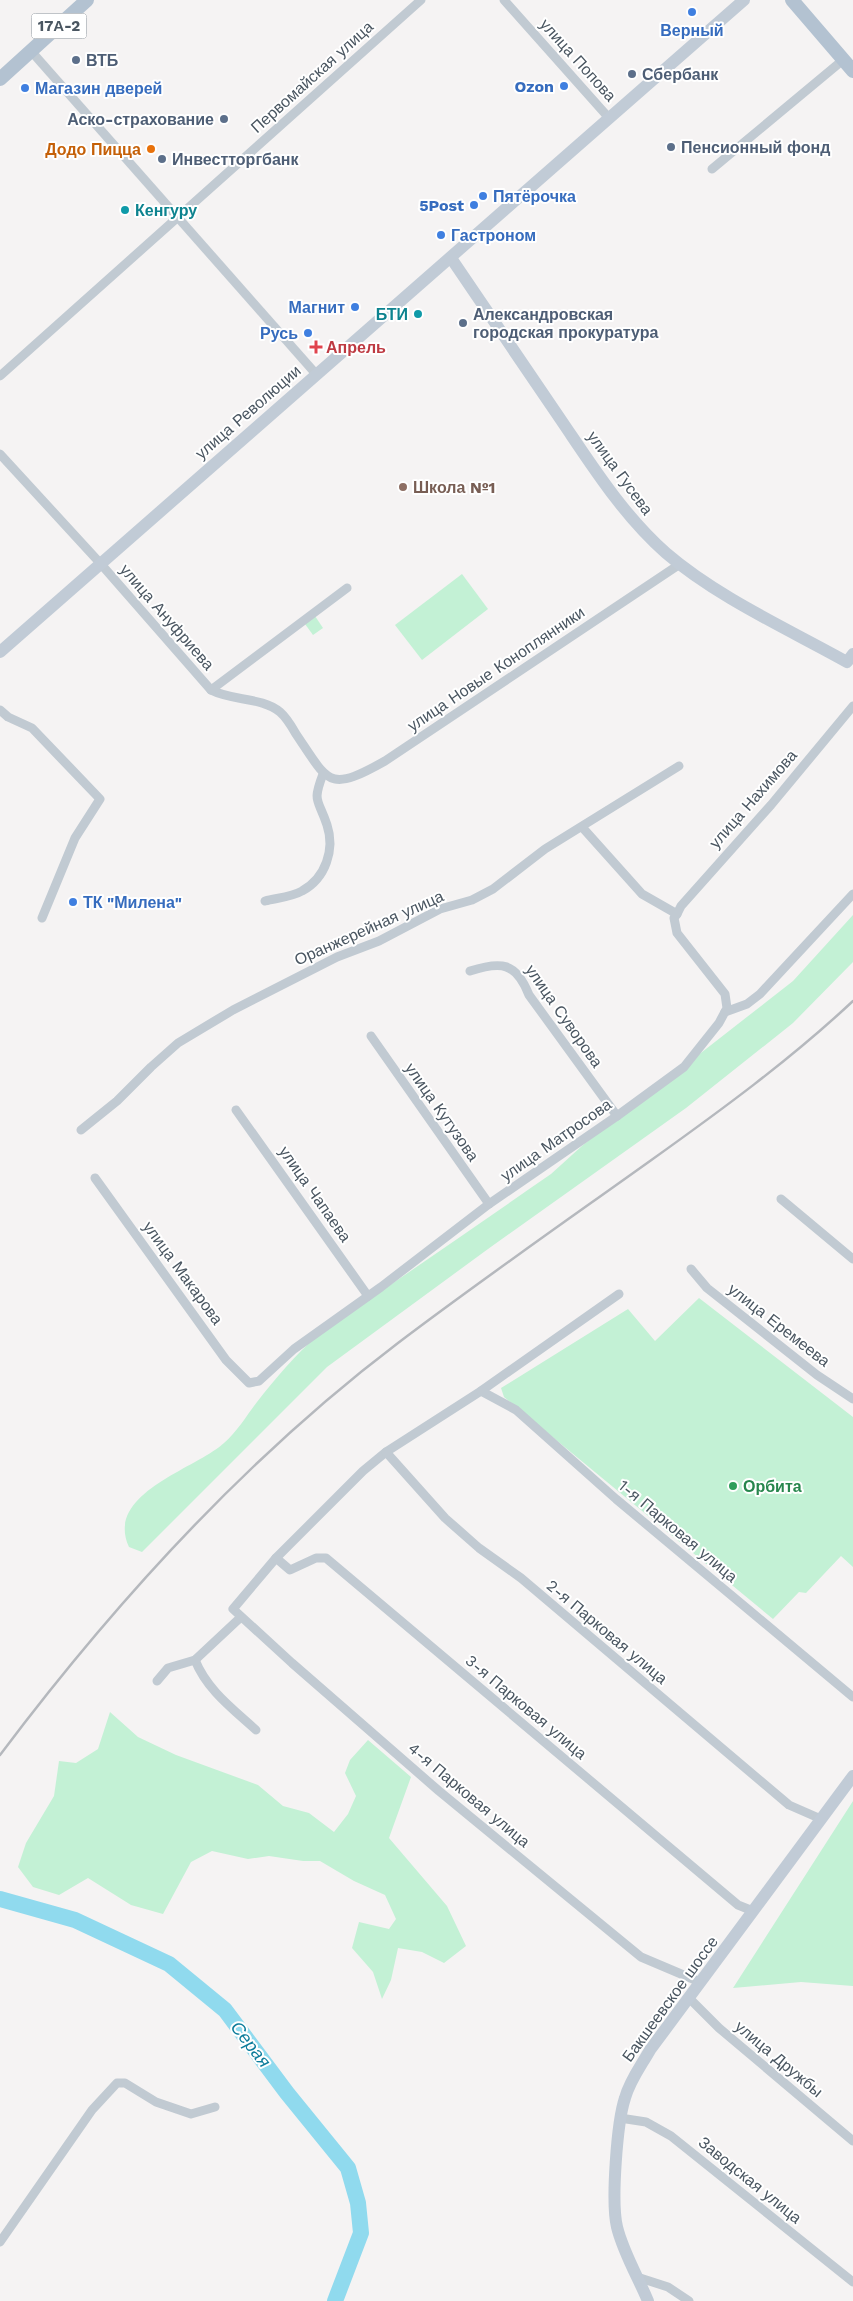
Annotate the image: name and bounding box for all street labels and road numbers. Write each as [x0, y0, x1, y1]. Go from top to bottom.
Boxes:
road number: 17А-2 [32, 14, 86, 38]
street label: улица Попова [536, 15, 620, 105]
street label: Первомайская улица [247, 17, 377, 137]
street label: улица Революции [191, 361, 305, 463]
street label: улица Гусева [583, 427, 657, 519]
street label: улица Ануфриева [116, 560, 218, 674]
street label: улица Новые Коноплянники [404, 603, 588, 735]
street label: улица Нахимова [705, 746, 801, 852]
street label: Оранжерейная улица [291, 886, 447, 969]
street label: улица Суворова [521, 961, 607, 1071]
street label: улица Кутузова [401, 1059, 483, 1165]
street label: улица Матросова [497, 1095, 615, 1185]
street label: улица Чапаева [275, 1142, 355, 1246]
street label: улица Макарова [139, 1218, 227, 1328]
street label: улица Еремеева [724, 1279, 834, 1371]
street label: 1-я Парковая улица [615, 1476, 741, 1586]
street label: 2-я Парковая улица [543, 1576, 671, 1688]
street label: 3-я Парковая улица [462, 1651, 591, 1763]
street label: 4-я Парковая улица [404, 1739, 534, 1851]
street label: Бакшеевское шоссе [618, 1932, 722, 2065]
street label: улица Дружбы [731, 2017, 827, 2101]
street label: Заводская улица [695, 2133, 805, 2227]

